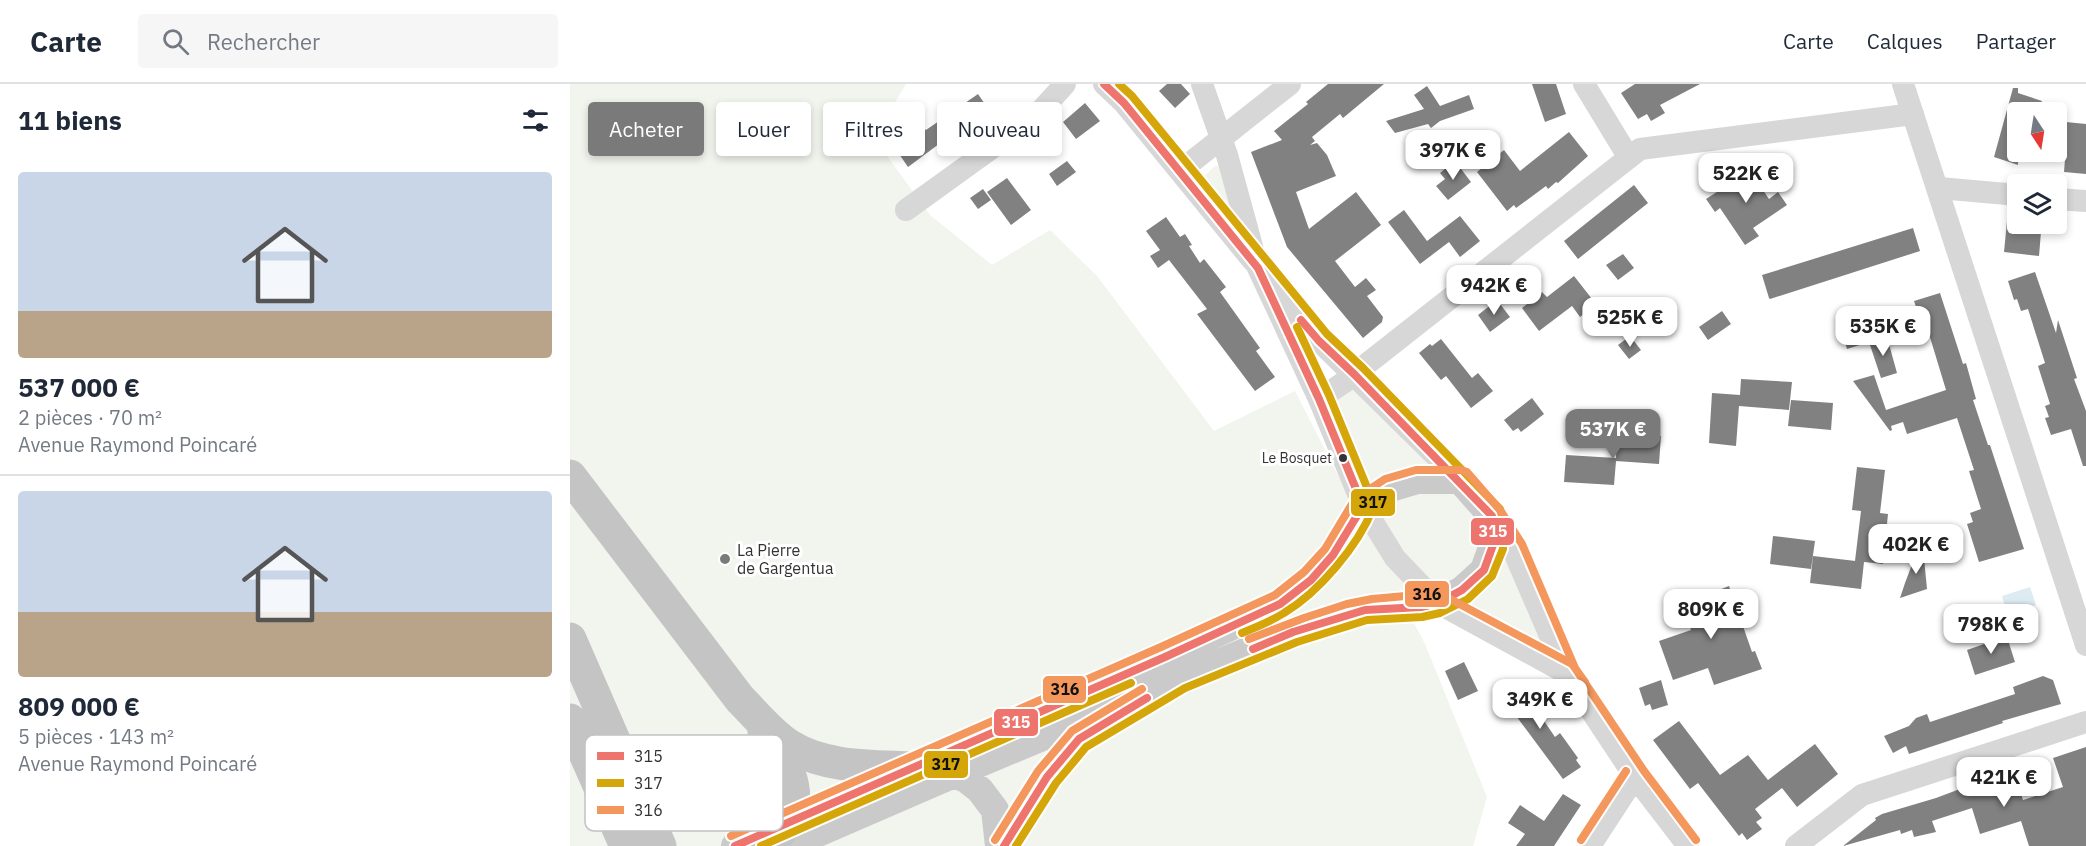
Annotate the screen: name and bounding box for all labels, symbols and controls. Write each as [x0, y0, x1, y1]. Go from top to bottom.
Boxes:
search box [138, 14, 558, 68]
text: Carte [30, 23, 102, 60]
icon: search [159, 25, 192, 58]
text: Rechercher [207, 27, 320, 56]
text: Carte [1783, 27, 1834, 55]
text: Calques [1867, 27, 1943, 55]
text: Partager [1976, 27, 2056, 55]
chip: Acheter [588, 102, 704, 156]
chip: Louer [716, 102, 811, 156]
chip: Filtres [823, 102, 925, 156]
chip: Nouveau [937, 102, 1062, 156]
north arrow [2007, 102, 2067, 162]
map controls [2007, 102, 2067, 234]
text: 11 biens [18, 103, 122, 137]
icon: filters [519, 104, 552, 137]
pin: 397K € [1404, 130, 1502, 181]
text: 397K € [1419, 136, 1487, 163]
pin: 522K € [1697, 153, 1795, 204]
text: 522K € [1712, 159, 1780, 186]
button: layers [2007, 174, 2067, 234]
icon: home [231, 211, 339, 319]
pin: 942K € [1445, 265, 1543, 316]
text: 942K € [1460, 271, 1528, 298]
pin: 525K € [1581, 297, 1679, 348]
text: 525K € [1596, 303, 1664, 330]
pin: 535K € [1834, 306, 1932, 357]
text: 535K € [1849, 312, 1917, 339]
text: 537 000 € [18, 370, 140, 404]
text: 2 pièces · 70 m² [18, 404, 162, 431]
pin: 537K € [1564, 409, 1662, 460]
text: 537K € [1579, 415, 1647, 442]
text: Avenue Raymond Poincaré [18, 431, 257, 458]
place label: Le Bosquet [1262, 449, 1332, 467]
marker: Le Bosquet [1337, 452, 1349, 464]
line badge: 317 [1350, 488, 1396, 517]
text: 317 [1359, 492, 1387, 512]
line badge: 315 [1470, 517, 1515, 546]
text: 315 [1479, 521, 1508, 541]
pin: 402K € [1867, 524, 1965, 575]
icon: home [231, 530, 339, 638]
text: 402K € [1882, 530, 1950, 557]
place label: La Pierre de Gargentua [737, 540, 834, 578]
marker: La Pierre de Gargentua [718, 552, 732, 566]
line badge: 316 [1404, 580, 1450, 608]
text: 316 [1413, 584, 1442, 604]
pin: 809K € [1662, 589, 1760, 640]
text: 809K € [1677, 595, 1745, 622]
pin: 798K € [1942, 604, 2040, 655]
text: 798K € [1957, 610, 2025, 637]
line badge: 316 [1042, 675, 1087, 704]
text: 316 [1051, 679, 1080, 699]
pin: 349K € [1491, 679, 1589, 730]
text: 349K € [1506, 685, 1574, 712]
text: 809 000 € [18, 689, 140, 723]
line badge: 315 [993, 708, 1039, 737]
text: 315 [1002, 712, 1031, 732]
text: 5 pièces · 143 m² [18, 723, 174, 750]
legend [585, 735, 783, 831]
text: 315 [634, 746, 663, 766]
text: Avenue Raymond Poincaré [18, 750, 257, 777]
line badge: 317 [923, 750, 969, 779]
text: 317 [932, 754, 960, 774]
pin: 421K € [1955, 757, 2053, 808]
text: 421K € [1970, 763, 2038, 790]
text: 317 [634, 773, 663, 793]
text: 316 [634, 800, 663, 820]

